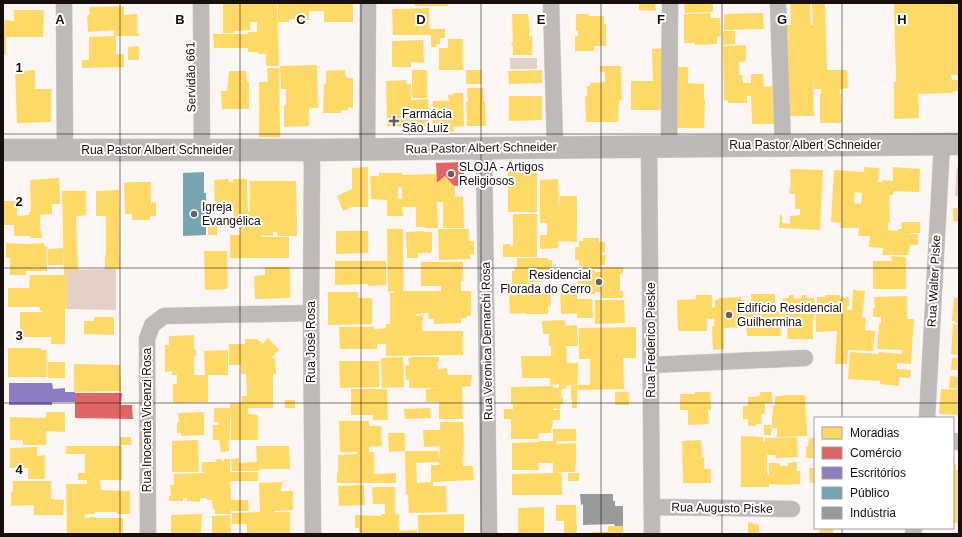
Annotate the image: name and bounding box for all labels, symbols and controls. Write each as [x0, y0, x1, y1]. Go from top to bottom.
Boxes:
text: A [55, 12, 65, 27]
text: B [175, 12, 185, 27]
text: C [296, 12, 306, 27]
text: D [416, 12, 426, 27]
text: E [537, 12, 546, 27]
text: F [657, 12, 665, 27]
text: G [777, 12, 787, 27]
text: H [897, 12, 907, 27]
street label: Servidão 661 [183, 41, 199, 112]
text: 1 [15, 60, 23, 75]
place label: Farmácia São Luiz [402, 107, 452, 135]
marker: Farmácia São Luiz [389, 116, 399, 126]
street label: Rua Pastor Albert Schneider [729, 138, 881, 152]
street label: Rua Pastor Albert Schneider [405, 140, 557, 156]
street label: Rua Pastor Albert Schneider [81, 143, 233, 157]
place label: SLOJA - Artigos Religiosos [459, 160, 544, 188]
marker: SLOJA - Artigos Religiosos [446, 169, 456, 179]
text: 2 [15, 194, 23, 209]
place label: Igreja Evangélica [202, 200, 261, 228]
marker: Igreja Evangélica [189, 209, 199, 219]
street label: Rua Walter Piske [925, 234, 943, 327]
street label: Rua Veronica Demarchi Rosa [479, 262, 495, 420]
place label: Residencial Florada do Cerro [500, 268, 591, 296]
marker: Residencial Florada do Cerro [594, 277, 604, 287]
street label: Rua Frederico Pieske [644, 282, 658, 398]
street label: Rua José Rosa [304, 301, 318, 383]
place label: Edifício Residencial Guilhermina [737, 301, 842, 329]
marker: Edifício Residencial Guilhermina [724, 310, 734, 320]
text: 3 [15, 328, 23, 343]
street label: Rua Inocenta Vicenzi Rosa [140, 347, 154, 492]
legend [814, 417, 954, 529]
text: Moradias [850, 426, 899, 440]
text: Comércio [850, 446, 902, 460]
text: 4 [15, 462, 23, 477]
text: Escritórios [850, 466, 906, 480]
text: Público [850, 486, 890, 500]
street label: Rua Augusto Piske [671, 500, 773, 516]
text: Indústria [850, 506, 896, 520]

